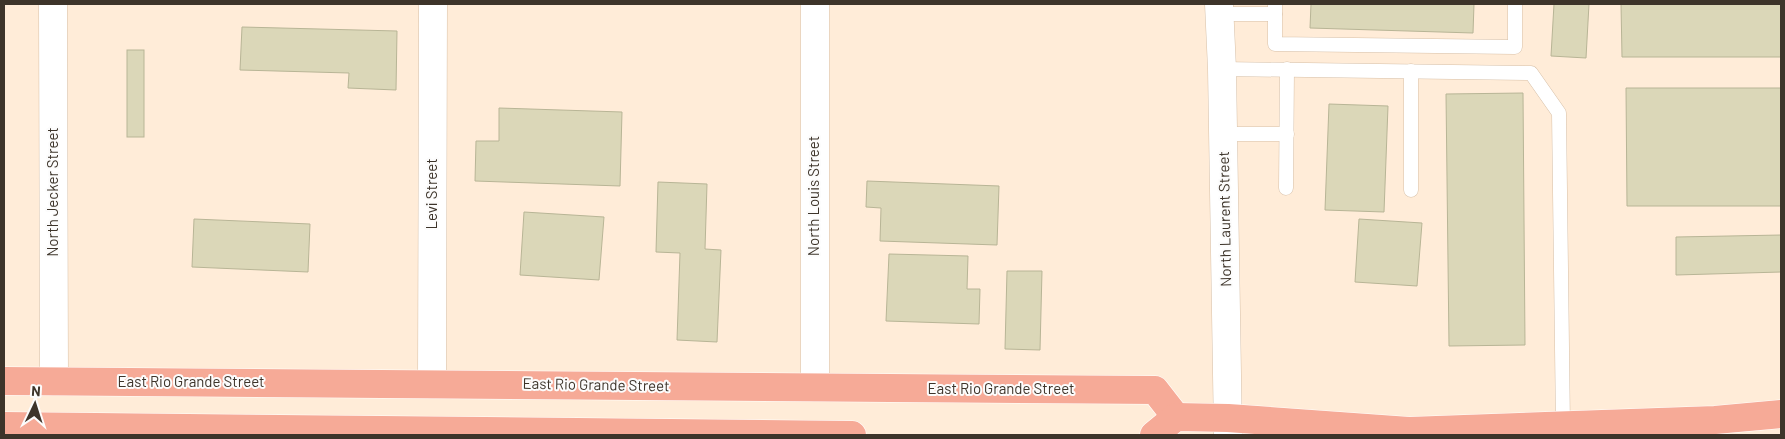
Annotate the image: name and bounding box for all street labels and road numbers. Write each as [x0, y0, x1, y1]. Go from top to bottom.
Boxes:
street label: North Jecker Street [43, 127, 61, 257]
street label: North Louis Street [804, 136, 822, 256]
street label: North Laurent Street [1214, 151, 1234, 287]
street label: Levi Street [422, 158, 440, 230]
street label: East Rio Grande Street [118, 372, 265, 390]
street label: East Rio Grande Street [522, 374, 670, 394]
street label: East Rio Grande Street [928, 379, 1075, 397]

